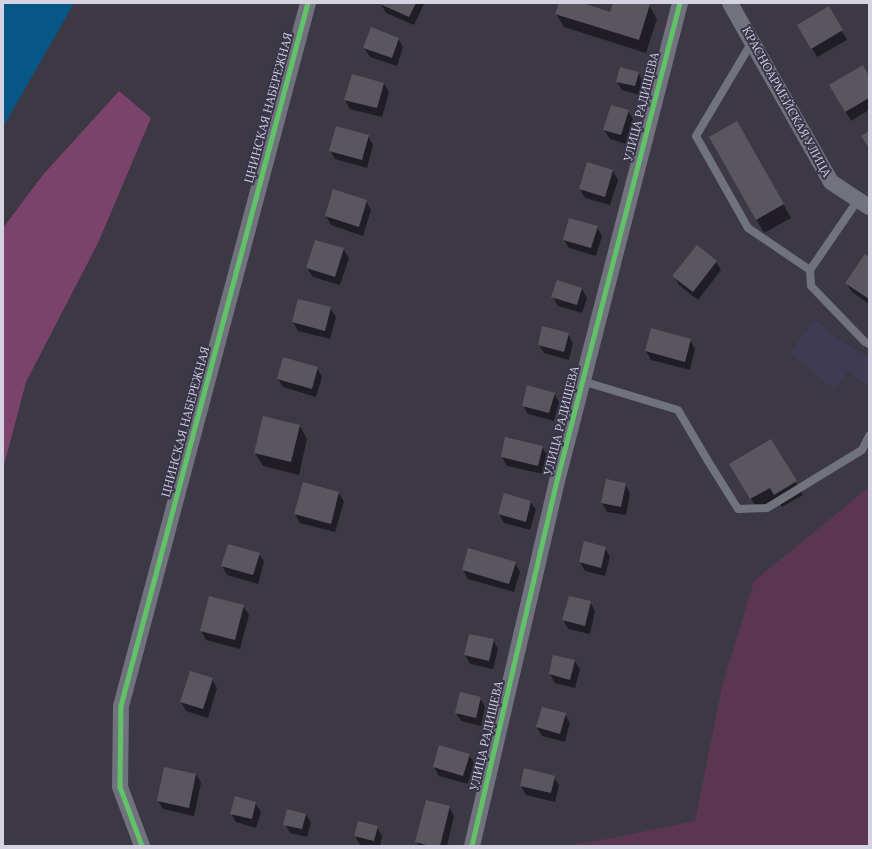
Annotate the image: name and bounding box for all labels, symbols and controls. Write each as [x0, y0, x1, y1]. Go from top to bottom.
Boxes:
street label: КРАСНОАРМЕЙСКАЯ УЛИЦА [739, 24, 833, 180]
street label: ЦНИНСКАЯ НАБЕРЕЖНАЯ [242, 31, 296, 185]
street label: УЛИЦА РАДИЩЕВА [621, 51, 663, 163]
street label: ЦНИНСКАЯ НАБЕРЕЖНАЯ [159, 345, 213, 499]
street label: УЛИЦА РАДИЩЕВА [541, 365, 583, 477]
street label: УЛИЦА РАДИЩЕВА [467, 680, 507, 792]

